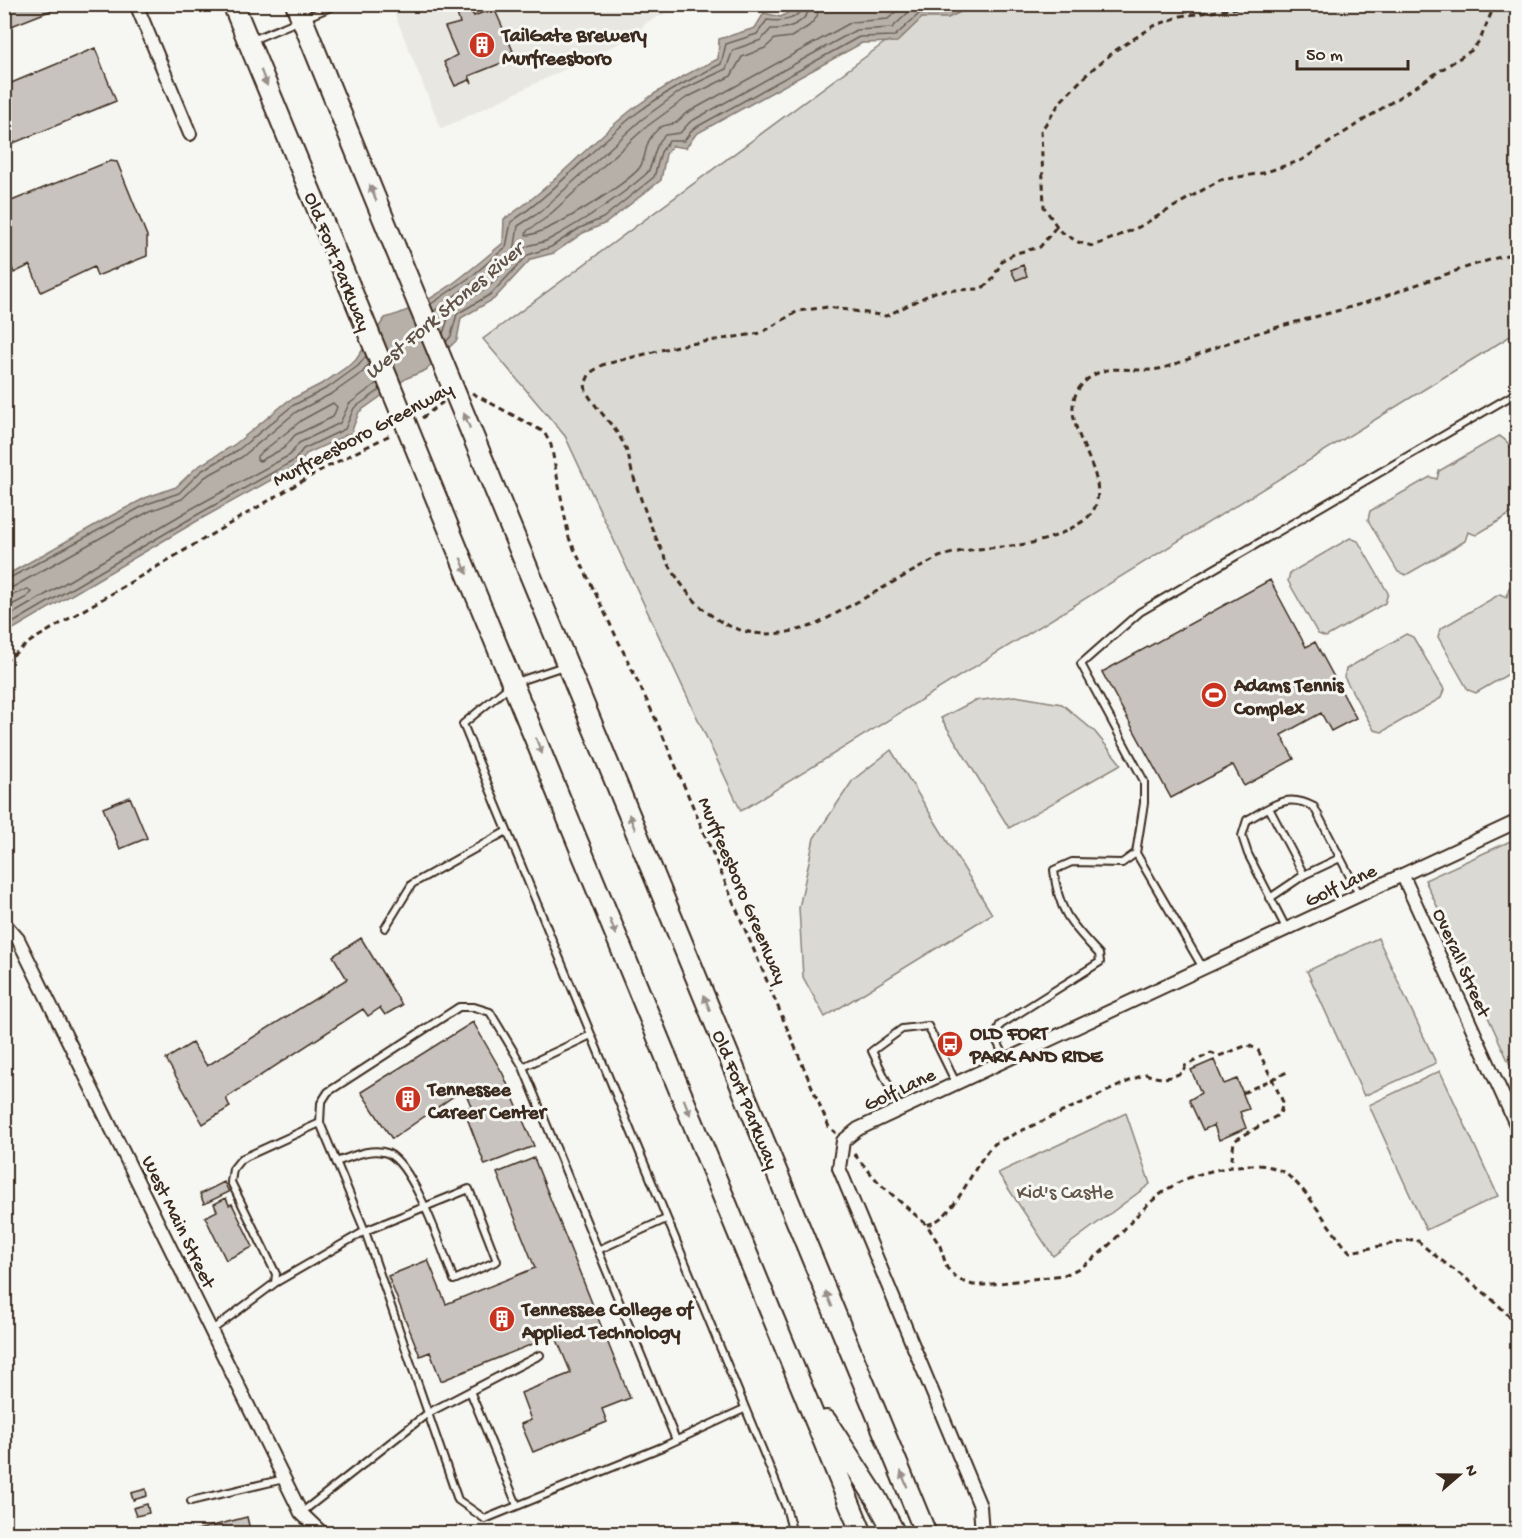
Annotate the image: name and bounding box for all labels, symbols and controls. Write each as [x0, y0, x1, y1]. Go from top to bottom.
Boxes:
place label: TailGate Brewery Murfreesboro [500, 26, 647, 72]
building icon: TailGate Brewery Murfreesboro [467, 30, 497, 60]
scale bar [1297, 33, 1408, 71]
text: 50 m [1306, 46, 1343, 67]
one-way arrow [260, 69, 269, 87]
one-way arrow [368, 184, 377, 202]
street label: Old Fort Parkway [297, 189, 374, 335]
water label: West Fork Stones River [361, 236, 533, 386]
street label: Murfreesboro Greenway [270, 379, 458, 493]
one-way arrow [462, 412, 472, 430]
one-way arrow [460, 557, 469, 575]
place label: Adams Tennis Complex [1233, 676, 1345, 722]
sports icon: Adams Tennis Complex [1199, 680, 1229, 710]
one-way arrow [534, 738, 544, 756]
street label: Murfreesboro Greenway [691, 794, 791, 989]
one-way arrow [627, 813, 637, 831]
street label: Golf Lane [1302, 860, 1382, 914]
street label: Overall Street [1426, 906, 1495, 1023]
one-way arrow [608, 918, 618, 936]
one-way arrow [702, 993, 712, 1011]
place label: OLD FORT PARK AND RIDE [969, 1024, 1104, 1070]
street label: Old Fort Parkway [705, 1027, 782, 1173]
bus stop icon: OLD FORT PARK AND RIDE [935, 1029, 965, 1059]
street label: Golf Lane [861, 1064, 941, 1118]
place label: Tennessee Career Center [426, 1080, 548, 1126]
building icon: Tennessee Career Center [393, 1084, 423, 1114]
one-way arrow [683, 1098, 692, 1116]
street label: West Main Street [135, 1153, 220, 1294]
park label: Kid's Castle [1017, 1183, 1114, 1206]
one-way arrow [824, 1290, 834, 1308]
place label: Tennessee College of Applied Technology [520, 1300, 695, 1346]
building icon: Tennessee College of Applied Technology [487, 1304, 517, 1334]
north arrow [1429, 1445, 1489, 1505]
text: N [1459, 1463, 1481, 1480]
one-way arrow [899, 1470, 909, 1488]

